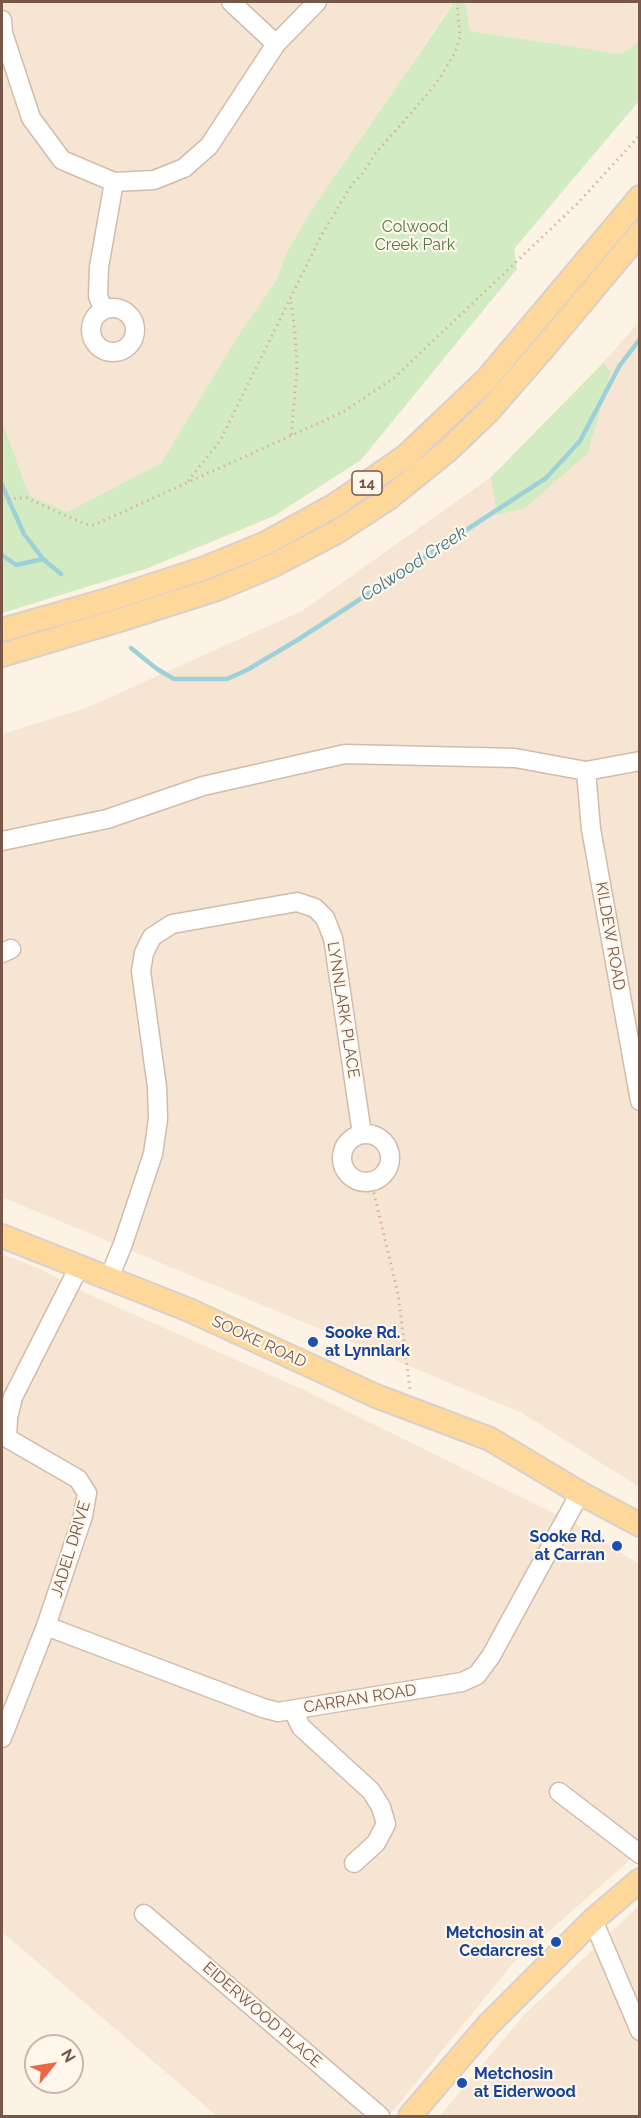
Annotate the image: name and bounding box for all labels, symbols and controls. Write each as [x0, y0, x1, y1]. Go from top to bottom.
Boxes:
park label: Colwood Creek Park [375, 217, 455, 255]
road number: 14 [352, 471, 382, 495]
water label: Colwood Creek [357, 522, 471, 606]
street label: KILDEW ROAD [591, 880, 629, 992]
street label: LYNNLARK PLACE [323, 940, 363, 1080]
street label: SOOKE ROAD [209, 1312, 309, 1372]
place label: Sooke Rd. at Lynnlark [325, 1323, 410, 1361]
marker: Sooke Rd. at Lynnlark [306, 1335, 320, 1349]
street label: JADEL DRIVE [47, 1499, 95, 1599]
place label: Sooke Rd. at Carran [530, 1527, 605, 1565]
marker: Sooke Rd. at Carran [610, 1539, 624, 1553]
street label: CARRAN ROAD [302, 1681, 418, 1717]
place label: Metchosin at Cedarcrest [446, 1923, 544, 1961]
marker: Metchosin at Cedarcrest [549, 1935, 563, 1949]
street label: EIDERWOOD PLACE [199, 1958, 325, 2072]
north arrow [24, 2034, 84, 2094]
text: N [57, 2046, 80, 2066]
place label: Metchosin at Eiderwood [474, 2064, 576, 2102]
marker: Metchosin at Eiderwood [455, 2076, 469, 2090]

